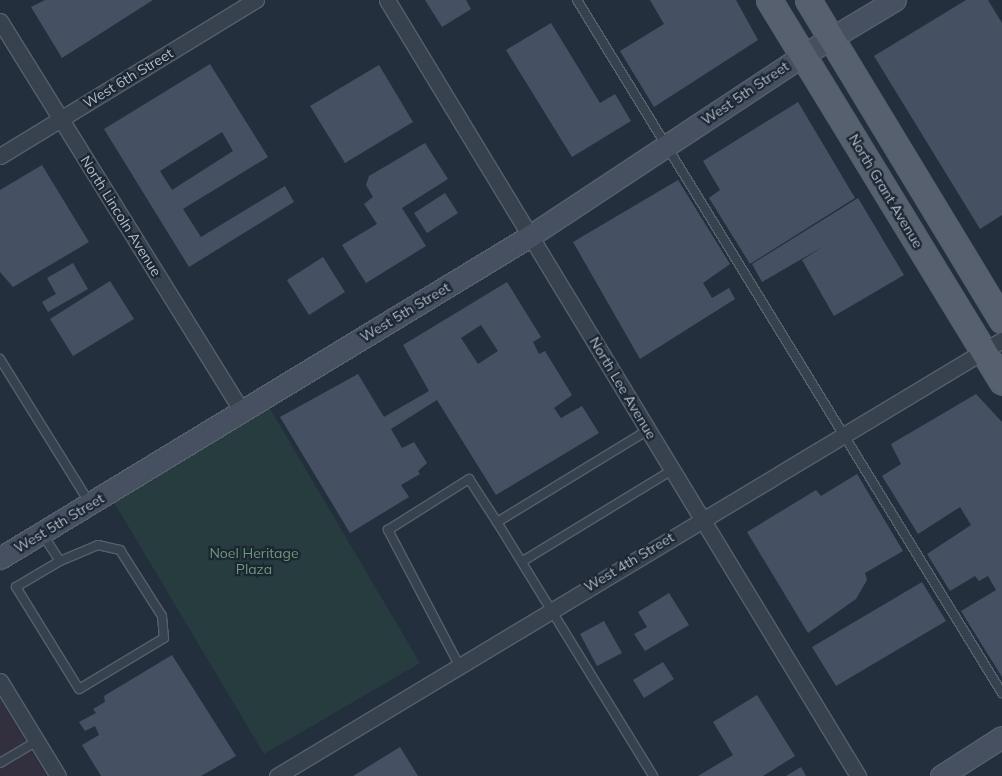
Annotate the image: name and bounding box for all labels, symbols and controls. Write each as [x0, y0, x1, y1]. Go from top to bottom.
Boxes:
street label: West 6th Street [80, 45, 176, 111]
street label: West 5th Street [698, 58, 792, 128]
street label: North Grant Avenue [845, 131, 927, 251]
street label: North Lincoln Avenue [77, 153, 165, 279]
street label: West 5th Street [357, 279, 453, 345]
street label: North Lee Avenue [586, 334, 660, 442]
street label: West 5th Street [11, 490, 107, 556]
street label: West 4th Street [581, 529, 677, 595]
park label: Noel Heritage Plaza [209, 545, 299, 578]

